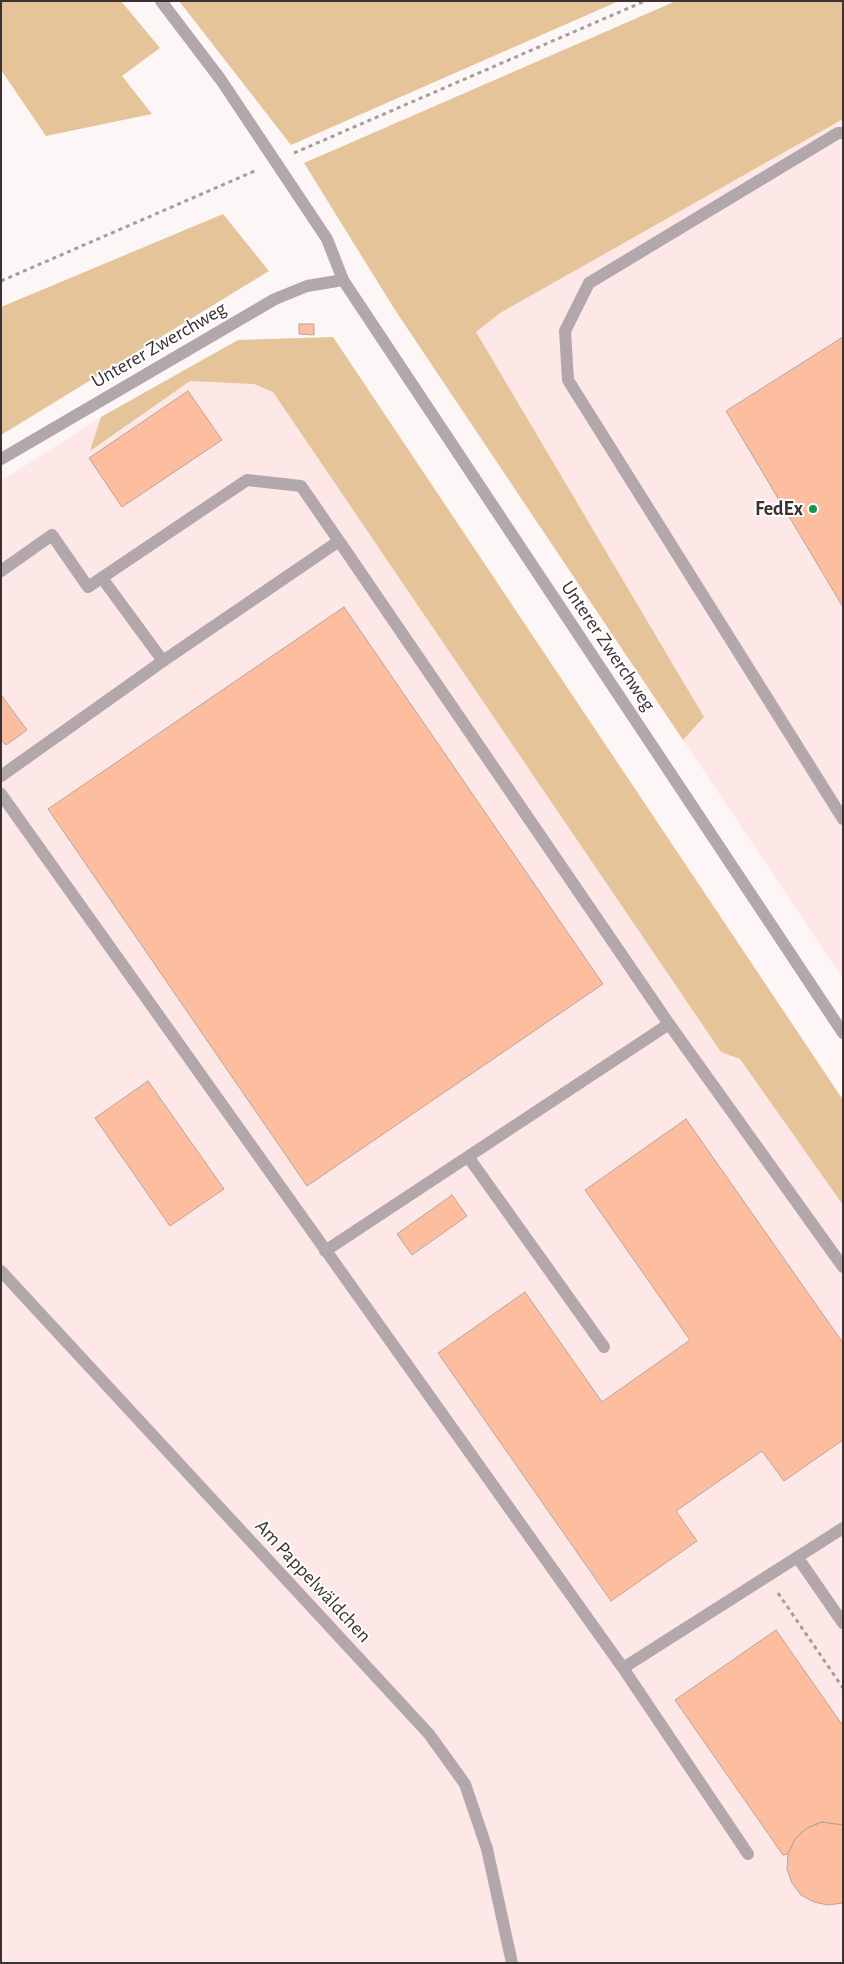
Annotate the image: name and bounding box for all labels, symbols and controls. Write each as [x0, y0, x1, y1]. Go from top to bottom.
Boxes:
street label: Unterer Zwerchweg [87, 297, 231, 393]
place label: FedEx [755, 497, 803, 521]
marker: FedEx [807, 503, 819, 515]
street label: Unterer Zwerchweg [556, 576, 660, 716]
street label: Am Pappelwäldchen [250, 1514, 376, 1648]

